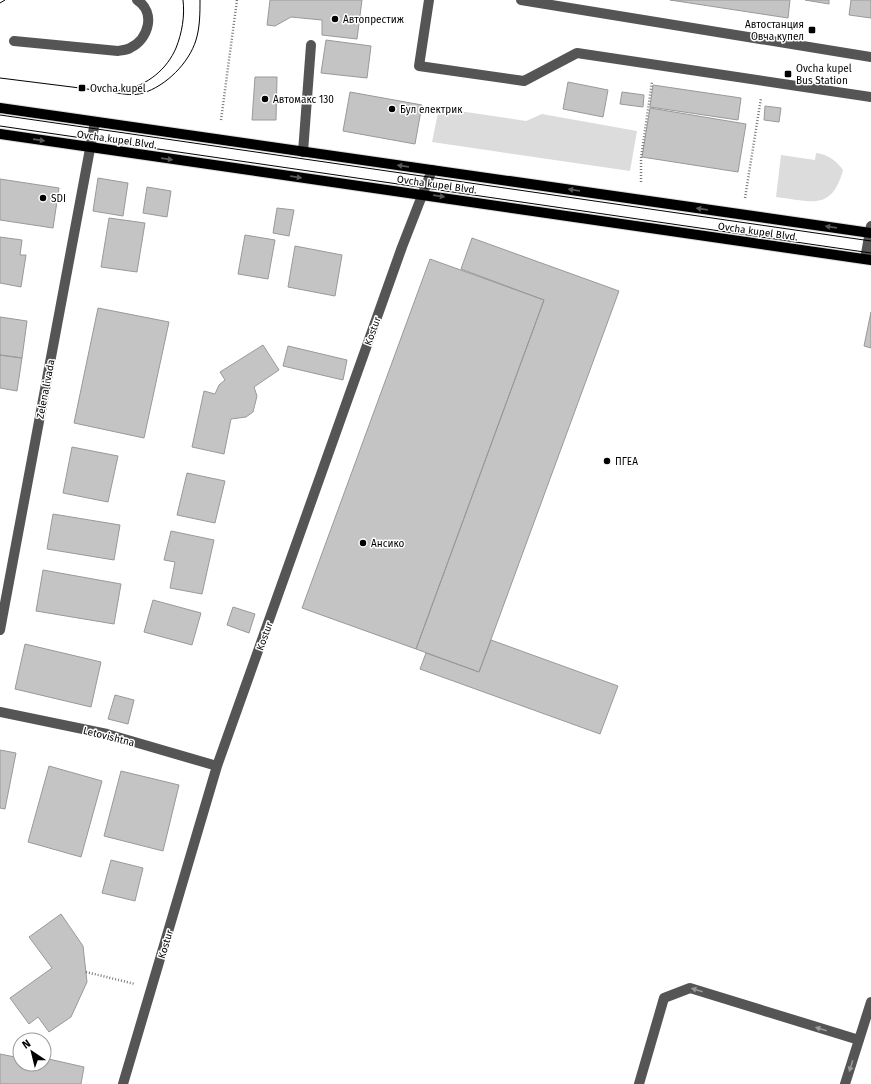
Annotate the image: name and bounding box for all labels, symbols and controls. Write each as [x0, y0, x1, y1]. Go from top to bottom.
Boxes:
marker: Автопрестиж [330, 14, 340, 24]
place label: Автопрестиж [343, 14, 404, 26]
place label: Автостанция Овча купел [745, 19, 804, 43]
marker: Автостанция Овча купел [807, 25, 817, 35]
place label: Ovcha kupel Bus Station [796, 63, 852, 87]
marker: Ovcha kupel Bus Station [783, 69, 793, 79]
marker: Ovcha kupel [77, 83, 87, 93]
place label: Ovcha kupel [90, 83, 146, 95]
marker: Автомакс 130 [260, 94, 270, 104]
place label: Автомакс 130 [273, 94, 334, 106]
marker: Бул електрик [387, 104, 397, 114]
place label: Бул електрик [400, 104, 463, 116]
street label: Ovcha kupel Blvd. [76, 128, 158, 152]
one-way arrow [33, 137, 45, 143]
one-way arrow [161, 156, 173, 162]
one-way arrow [397, 163, 410, 169]
street label: Ovcha kupel Blvd. [396, 173, 478, 197]
one-way arrow [290, 174, 302, 180]
one-way arrow [568, 187, 580, 193]
marker: SDI [38, 193, 48, 203]
place label: SDI [51, 193, 66, 205]
one-way arrow [433, 193, 445, 199]
one-way arrow [696, 206, 709, 212]
street label: Ovcha kupel Blvd. [717, 220, 799, 244]
one-way arrow [825, 224, 837, 230]
street label: Kostur [362, 315, 384, 347]
street label: Zelena livada [34, 359, 58, 420]
marker: ПГЕА [602, 456, 612, 466]
place label: ПГЕА [615, 456, 638, 468]
marker: Ансико [358, 538, 368, 548]
place label: Ансико [371, 538, 405, 550]
street label: Kostur [254, 620, 276, 652]
street label: Letovishtna [82, 725, 136, 749]
street label: Kostur [156, 928, 176, 960]
one-way arrow [691, 987, 703, 993]
one-way arrow [815, 1026, 827, 1032]
north arrow [12, 1032, 52, 1072]
text: N [20, 1037, 33, 1052]
one-way arrow [848, 1060, 854, 1072]

